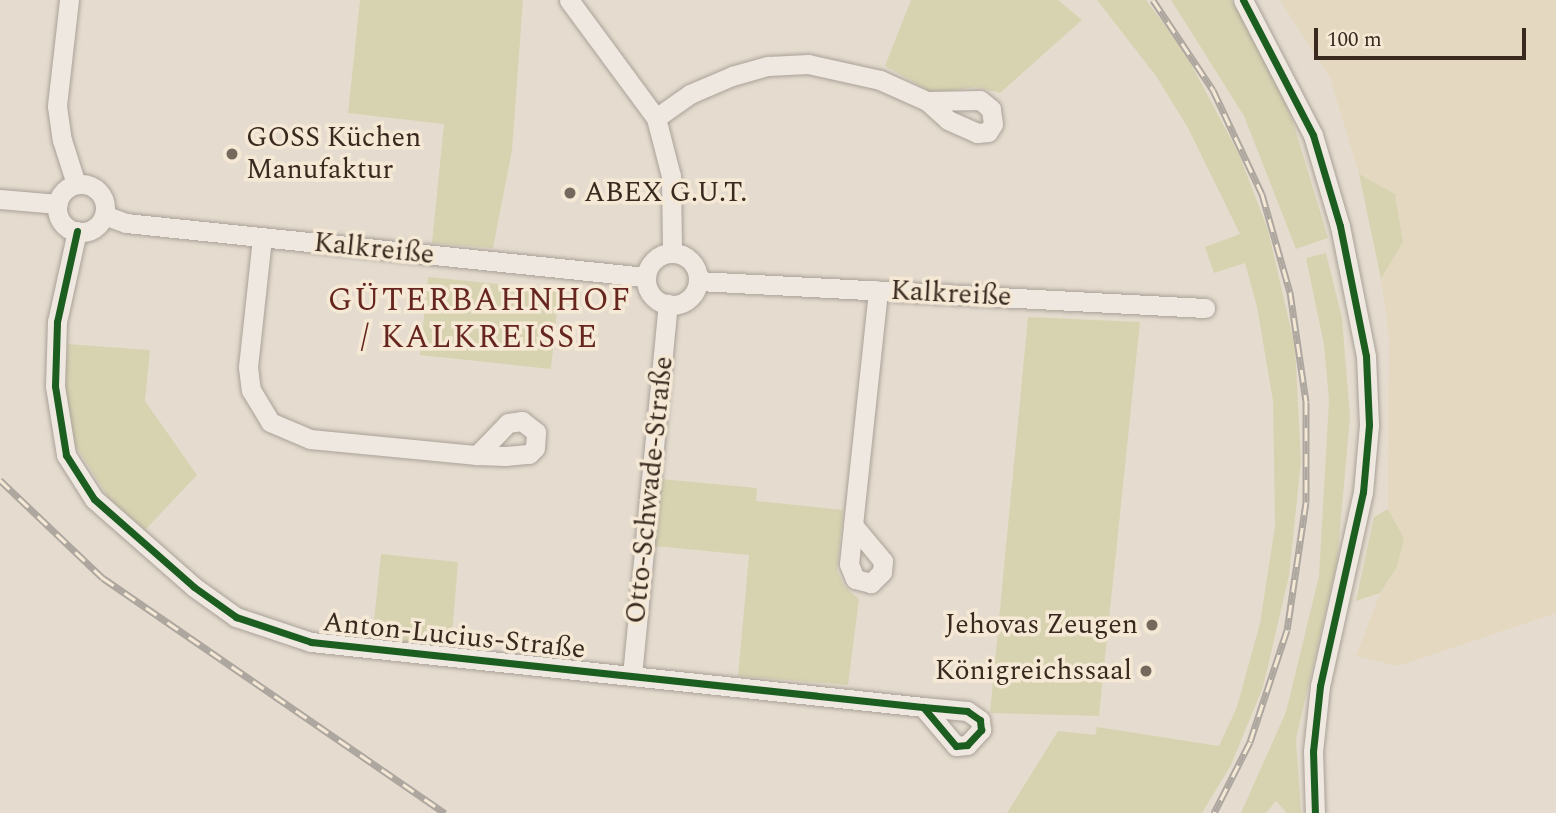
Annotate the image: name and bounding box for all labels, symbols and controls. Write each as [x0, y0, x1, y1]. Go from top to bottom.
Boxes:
scale bar [1318, 14, 1530, 58]
text: 100 m [1327, 24, 1382, 56]
place label: GOSS Küchen Manufaktur [246, 121, 421, 187]
marker: GOSS Küchen Manufaktur [224, 146, 240, 162]
place label: ABEX G.U.T. [584, 176, 747, 210]
marker: ABEX G.U.T. [562, 185, 578, 201]
street label: Kalkreiße [312, 226, 436, 272]
street label: Kalkreiße [890, 274, 1012, 314]
district label: GÜTERBAHNHOF / KALKREISSE [329, 283, 631, 358]
street label: Otto-Schwade-Straße [619, 355, 681, 625]
street label: Anton-Lucius-Straße [321, 606, 587, 666]
place label: Jehovas Zeugen [945, 608, 1138, 642]
marker: Jehovas Zeugen [1144, 617, 1160, 633]
place label: Königreichssaal [935, 654, 1132, 688]
marker: Königreichssaal [1138, 663, 1154, 679]

